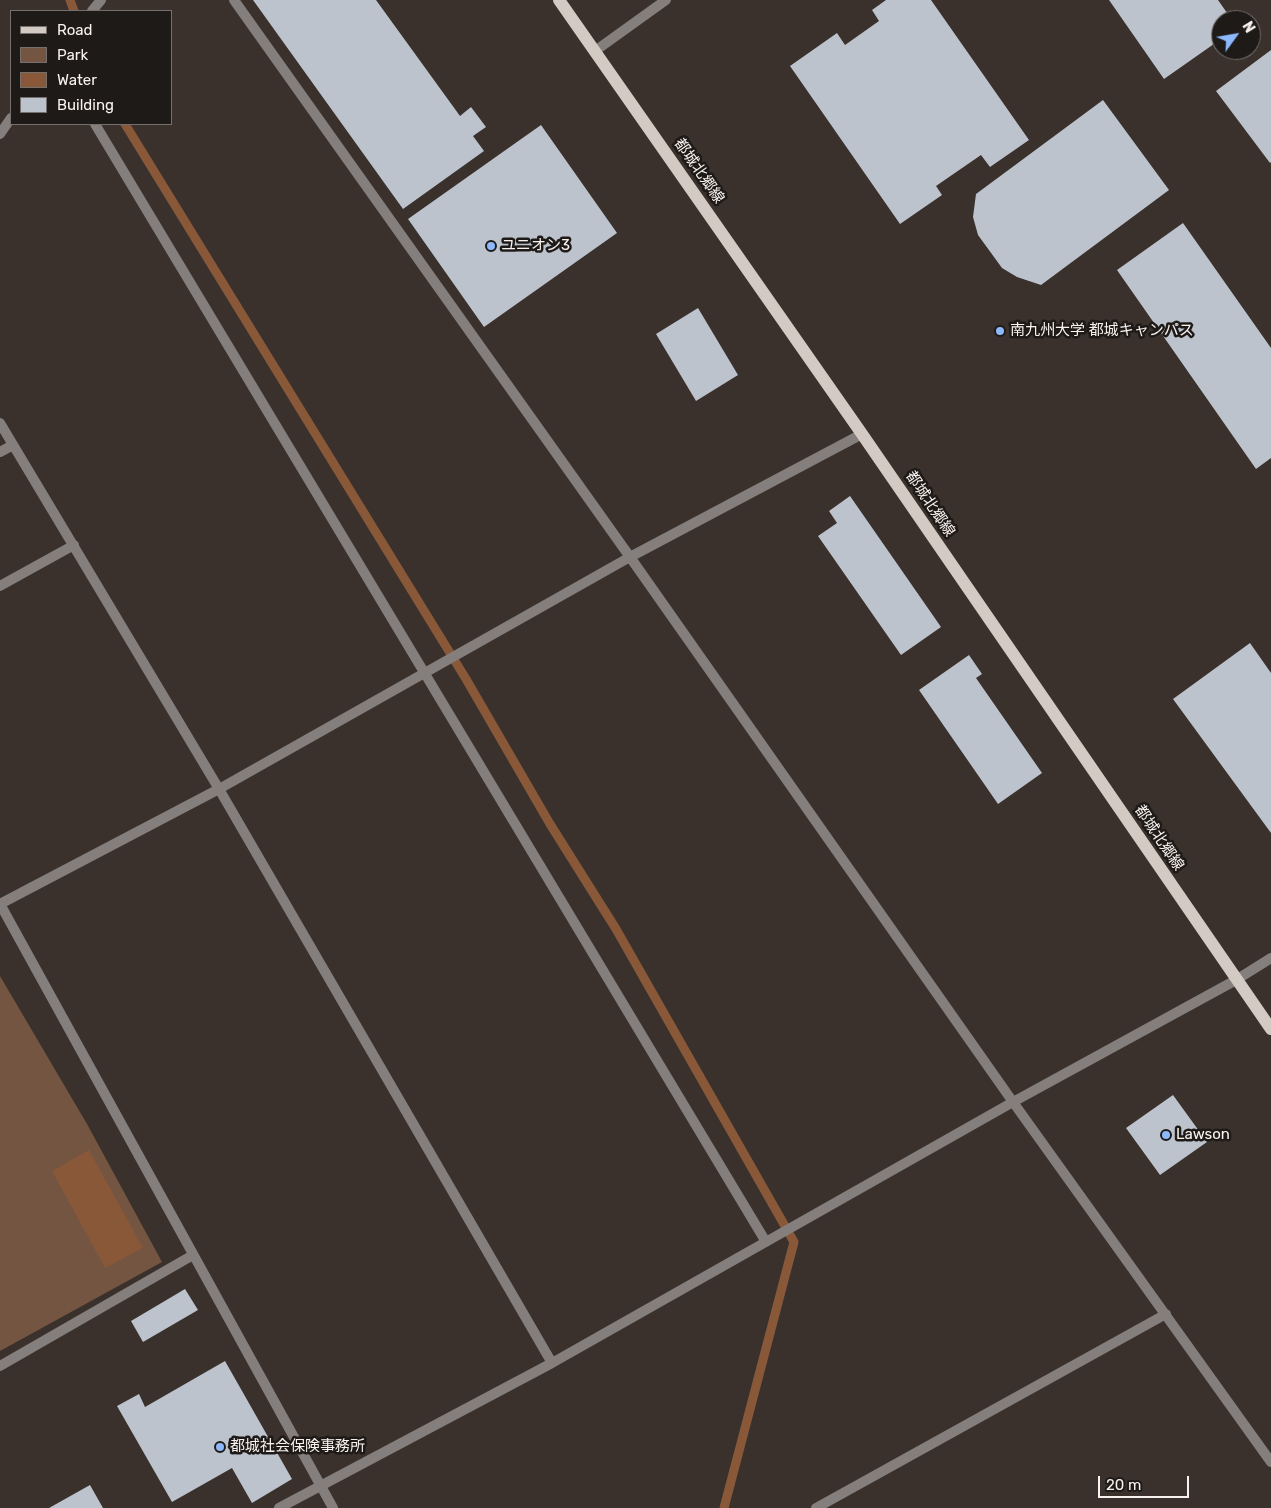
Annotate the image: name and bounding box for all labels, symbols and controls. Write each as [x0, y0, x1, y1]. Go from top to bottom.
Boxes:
legend [10, 10, 172, 125]
north arrow [1211, 10, 1261, 60]
text: N [1238, 19, 1258, 36]
text: Road [57, 21, 93, 39]
text: Park [57, 46, 88, 64]
text: Water [57, 71, 97, 89]
text: Building [57, 96, 114, 114]
street label: 都城北郷線 [670, 135, 728, 207]
place label: ユニオン3 [501, 237, 570, 255]
marker: ユニオン3 [485, 240, 497, 252]
place label: 南九州大学 都城キャンパス [1010, 322, 1194, 340]
marker: 南九州大学 都城キャンパス [994, 325, 1006, 337]
street label: 都城北郷線 [902, 468, 958, 540]
street label: 都城北郷線 [1131, 802, 1187, 874]
place label: Lawson [1176, 1126, 1230, 1144]
marker: Lawson [1160, 1129, 1172, 1141]
place label: 都城社会保険事務所 [230, 1438, 365, 1456]
marker: 都城社会保険事務所 [214, 1441, 226, 1453]
scale bar [1101, 1466, 1192, 1498]
text: 20 m [1106, 1476, 1141, 1494]

